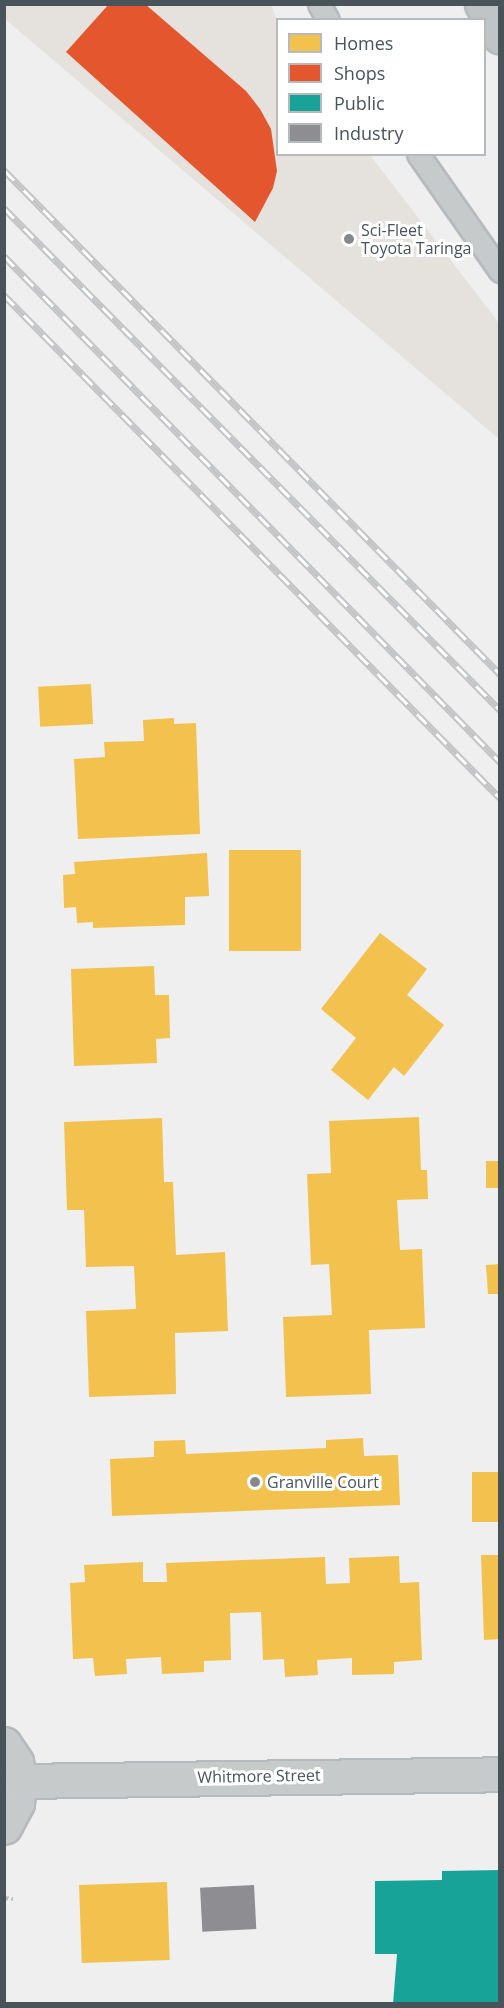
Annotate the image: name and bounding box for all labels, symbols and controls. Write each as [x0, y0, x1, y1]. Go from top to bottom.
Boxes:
legend [276, 18, 486, 156]
text: Homes [334, 31, 393, 55]
text: Shops [334, 61, 385, 85]
text: Public [334, 91, 385, 115]
text: Industry [334, 121, 404, 145]
place label: Sci-Fleet Toyota Taringa [361, 220, 472, 258]
marker: Sci-Fleet Toyota Taringa [342, 232, 356, 246]
place label: Granville Court [267, 1472, 379, 1492]
marker: Granville Court [248, 1475, 262, 1489]
street label: Whitmore Street [197, 1765, 321, 1787]

